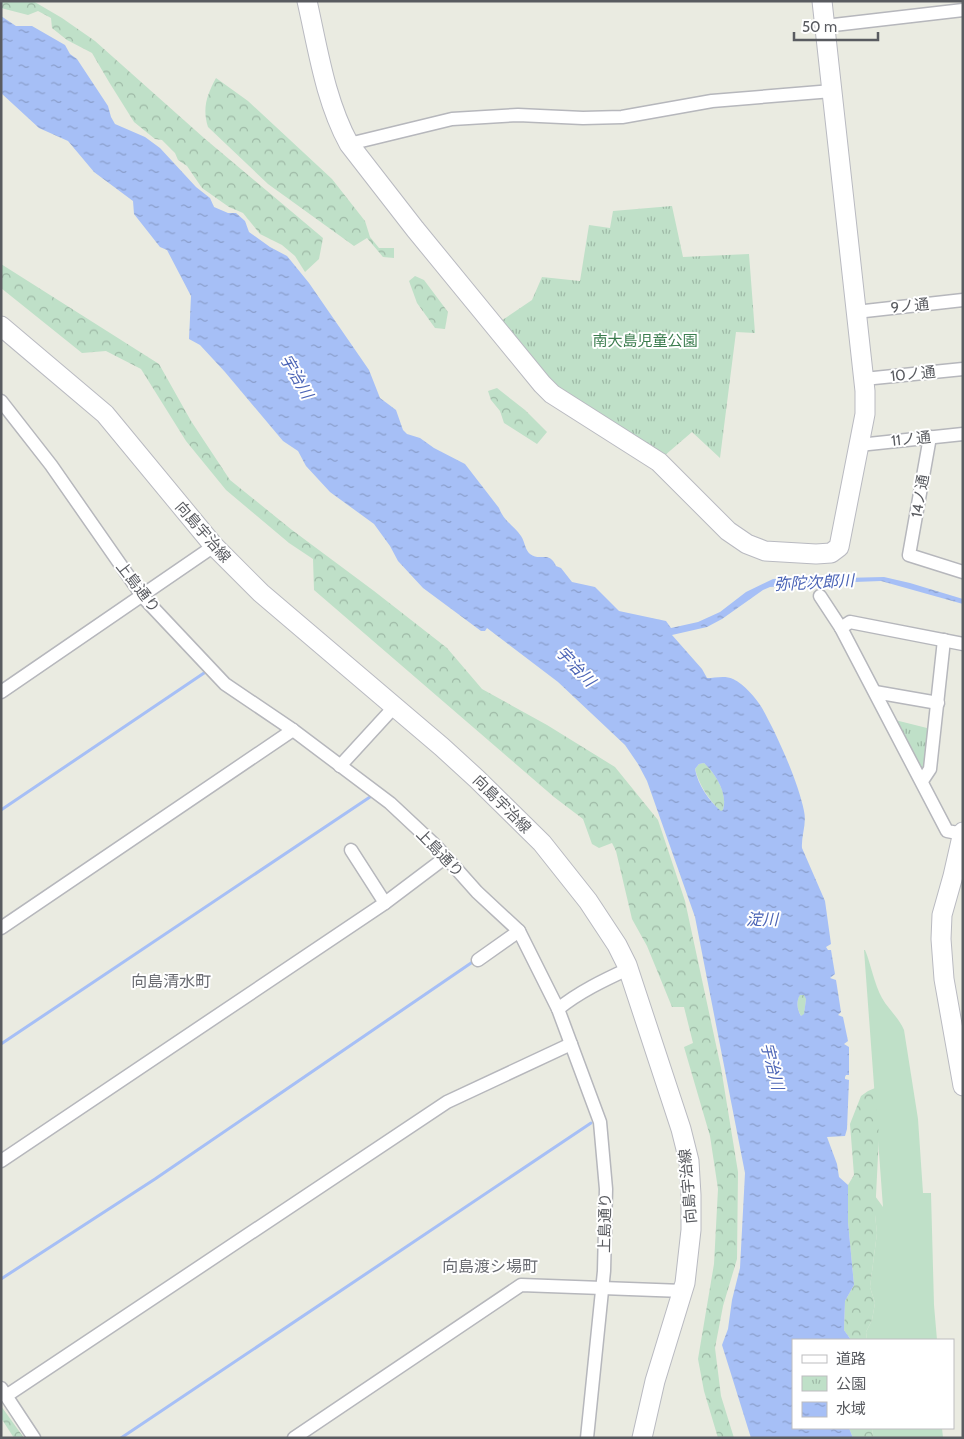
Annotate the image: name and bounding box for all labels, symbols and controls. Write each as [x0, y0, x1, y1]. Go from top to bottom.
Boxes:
scale bar [794, 10, 878, 42]
text: 50 m [802, 18, 837, 36]
street label: 9ノ通 [890, 295, 930, 317]
park label: 南大島児童公園 [592, 332, 698, 350]
water label: 宇治川 [276, 351, 318, 404]
street label: 10ノ通 [889, 363, 937, 385]
street label: 11ノ通 [890, 428, 932, 450]
street label: 14ノ通 [907, 473, 933, 519]
street label: 向島宇治線 [172, 498, 234, 566]
street label: 上島通り [112, 558, 164, 616]
water label: 弥陀次郎川 [774, 571, 856, 594]
water label: 宇治川 [552, 642, 601, 692]
street label: 向島宇治線 [469, 771, 535, 837]
street label: 上島通り [413, 825, 467, 881]
water label: 淀川 [746, 910, 780, 929]
district label: 向島清水町 [131, 972, 211, 991]
water label: 宇治川 [757, 1041, 788, 1094]
street label: 向島宇治線 [676, 1148, 700, 1224]
street label: 上島通り [595, 1193, 615, 1253]
district label: 向島渡シ場町 [442, 1257, 538, 1276]
legend [792, 1339, 954, 1429]
text: 道路 [836, 1350, 866, 1368]
text: 公園 [836, 1375, 866, 1393]
text: 水域 [836, 1400, 866, 1418]

